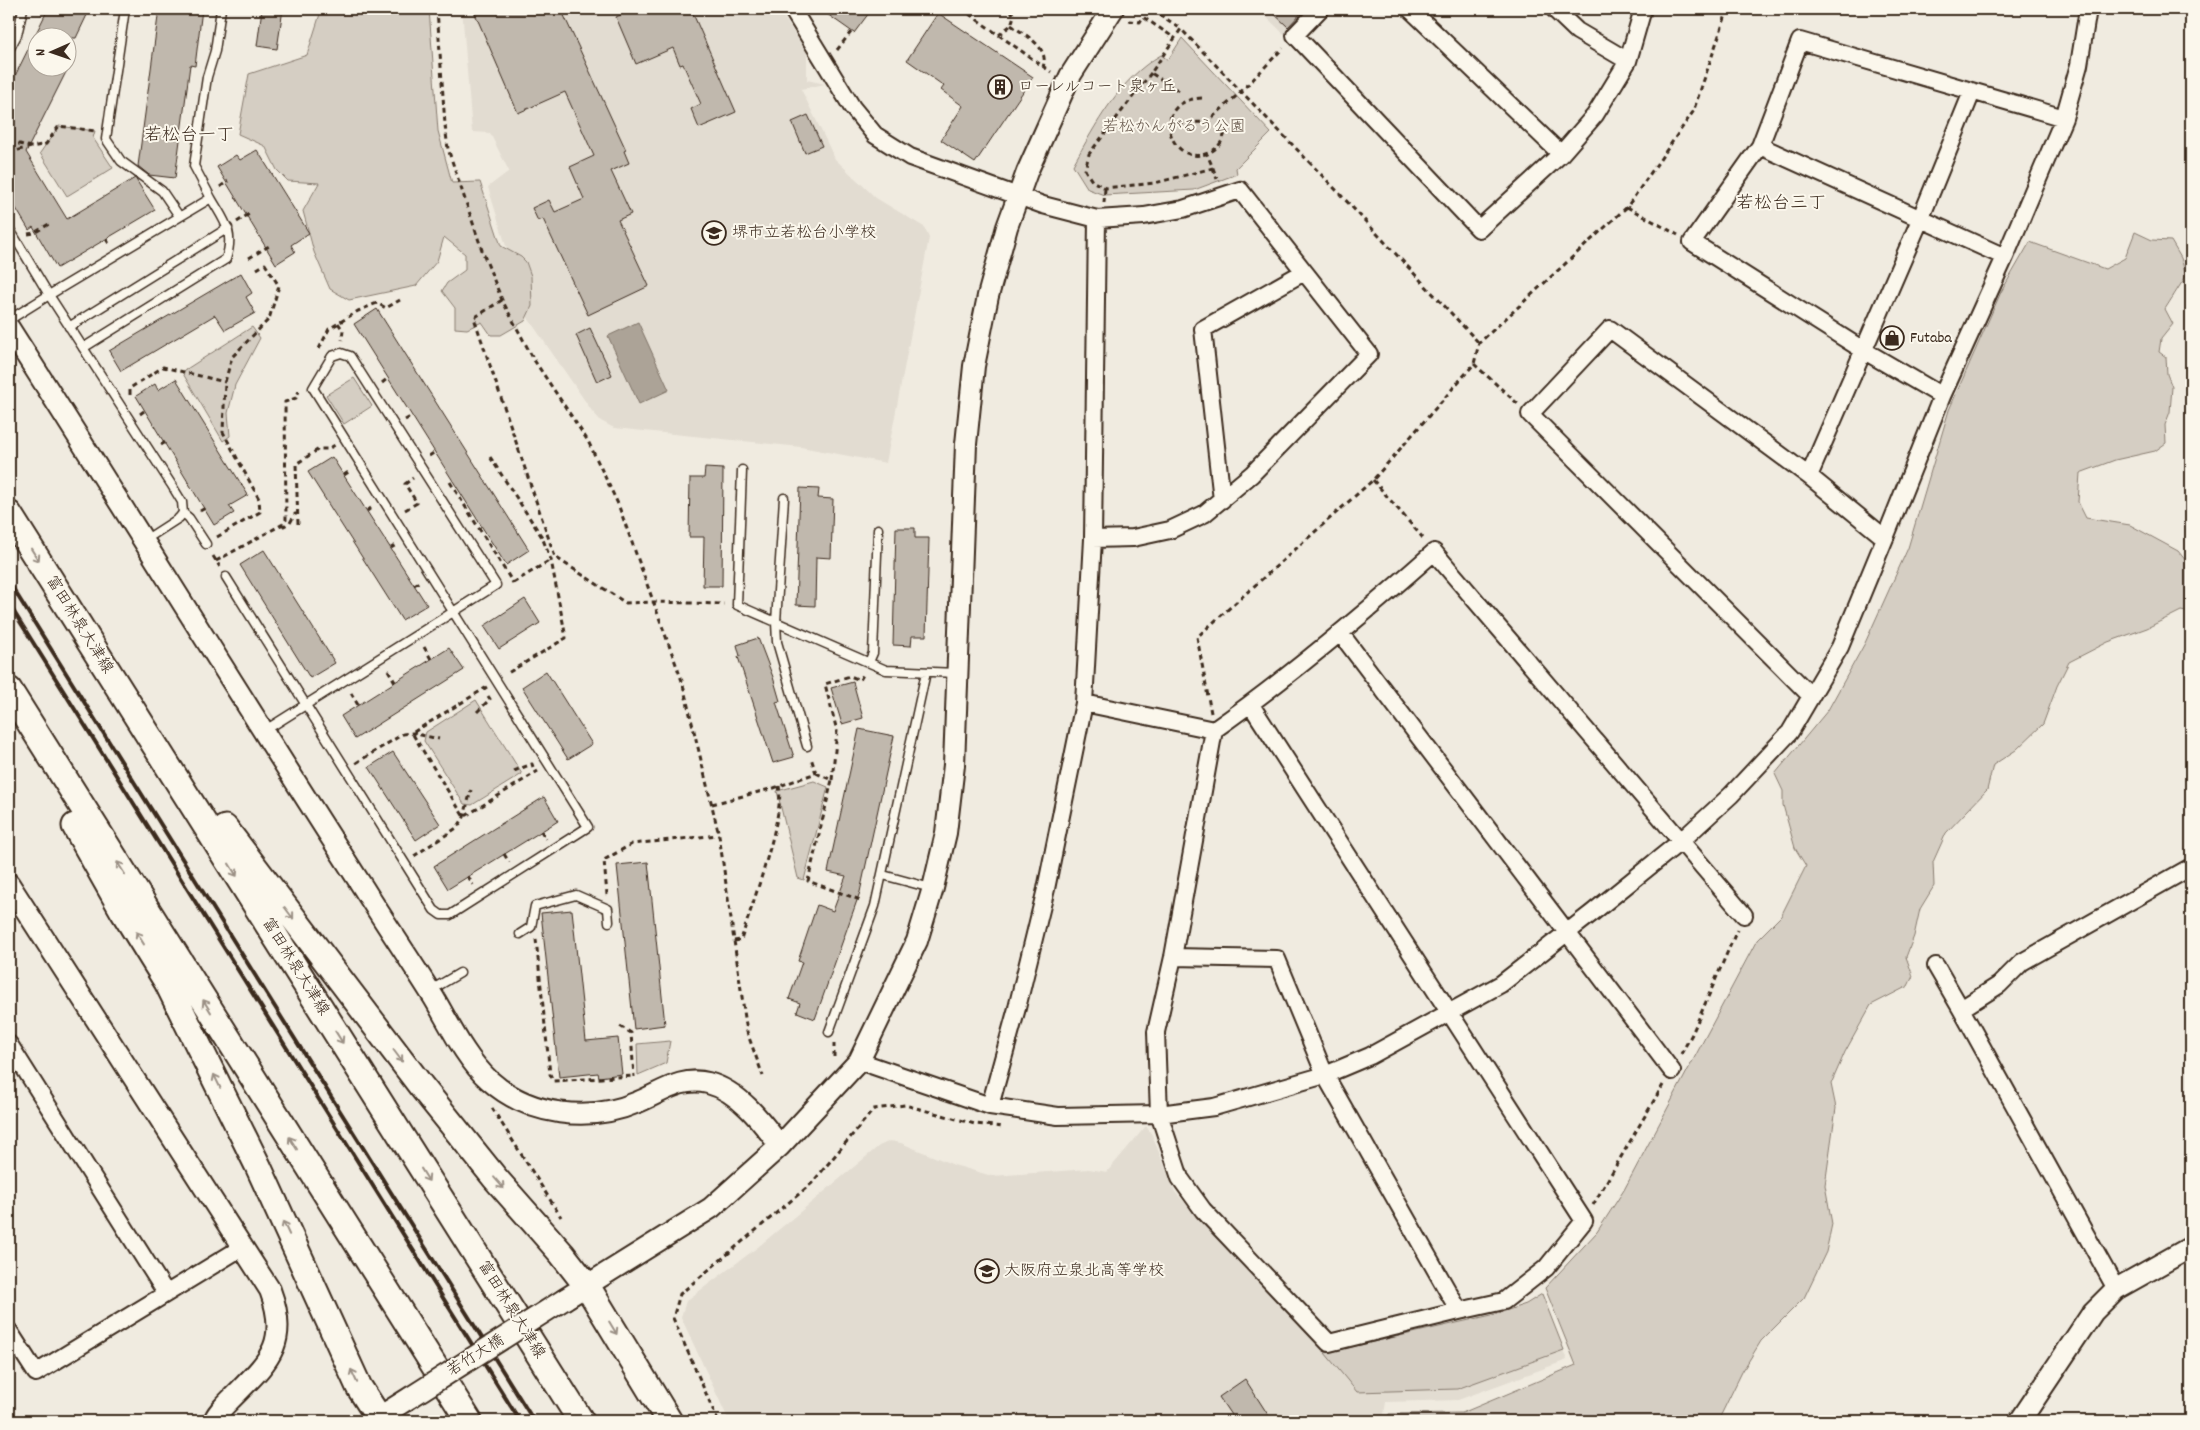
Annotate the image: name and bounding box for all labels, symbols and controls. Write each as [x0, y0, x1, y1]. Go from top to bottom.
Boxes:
north arrow [28, 28, 78, 78]
text: N [31, 48, 51, 56]
building icon: ローレルコート泉ヶ丘 [987, 74, 1013, 100]
place label: ローレルコート泉ヶ丘 [1018, 76, 1176, 99]
park label: 若松かんがるう公園 [1102, 116, 1246, 139]
district label: 若松台一丁 [144, 124, 234, 149]
district label: 若松台三丁 [1736, 192, 1826, 217]
school or university icon: 堺市立若松台小学校 [701, 220, 727, 246]
place label: 堺市立若松台小学校 [732, 222, 876, 245]
shop icon: Futaba [1879, 325, 1905, 351]
place label: Futaba [1910, 327, 1952, 350]
one-way arrow [30, 547, 40, 561]
street label: 富田林泉大津線 [40, 571, 118, 679]
one-way arrow [115, 861, 126, 875]
one-way arrow [228, 863, 239, 877]
one-way arrow [284, 906, 294, 920]
street label: 富田林泉大津線 [256, 913, 334, 1021]
one-way arrow [135, 931, 145, 945]
one-way arrow [202, 999, 212, 1013]
one-way arrow [333, 1030, 344, 1044]
one-way arrow [393, 1049, 403, 1063]
one-way arrow [211, 1074, 221, 1089]
one-way arrow [288, 1137, 298, 1151]
one-way arrow [421, 1167, 431, 1181]
one-way arrow [494, 1177, 505, 1190]
one-way arrow [281, 1221, 291, 1236]
street label: 富田林泉大津線 [472, 1256, 550, 1364]
school or university icon: 大阪府立泉北高等学校 [974, 1258, 1000, 1284]
place label: 大阪府立泉北高等学校 [1004, 1260, 1164, 1283]
one-way arrow [608, 1321, 618, 1335]
street label: 若竹大橋 [443, 1329, 509, 1383]
one-way arrow [349, 1369, 358, 1384]

